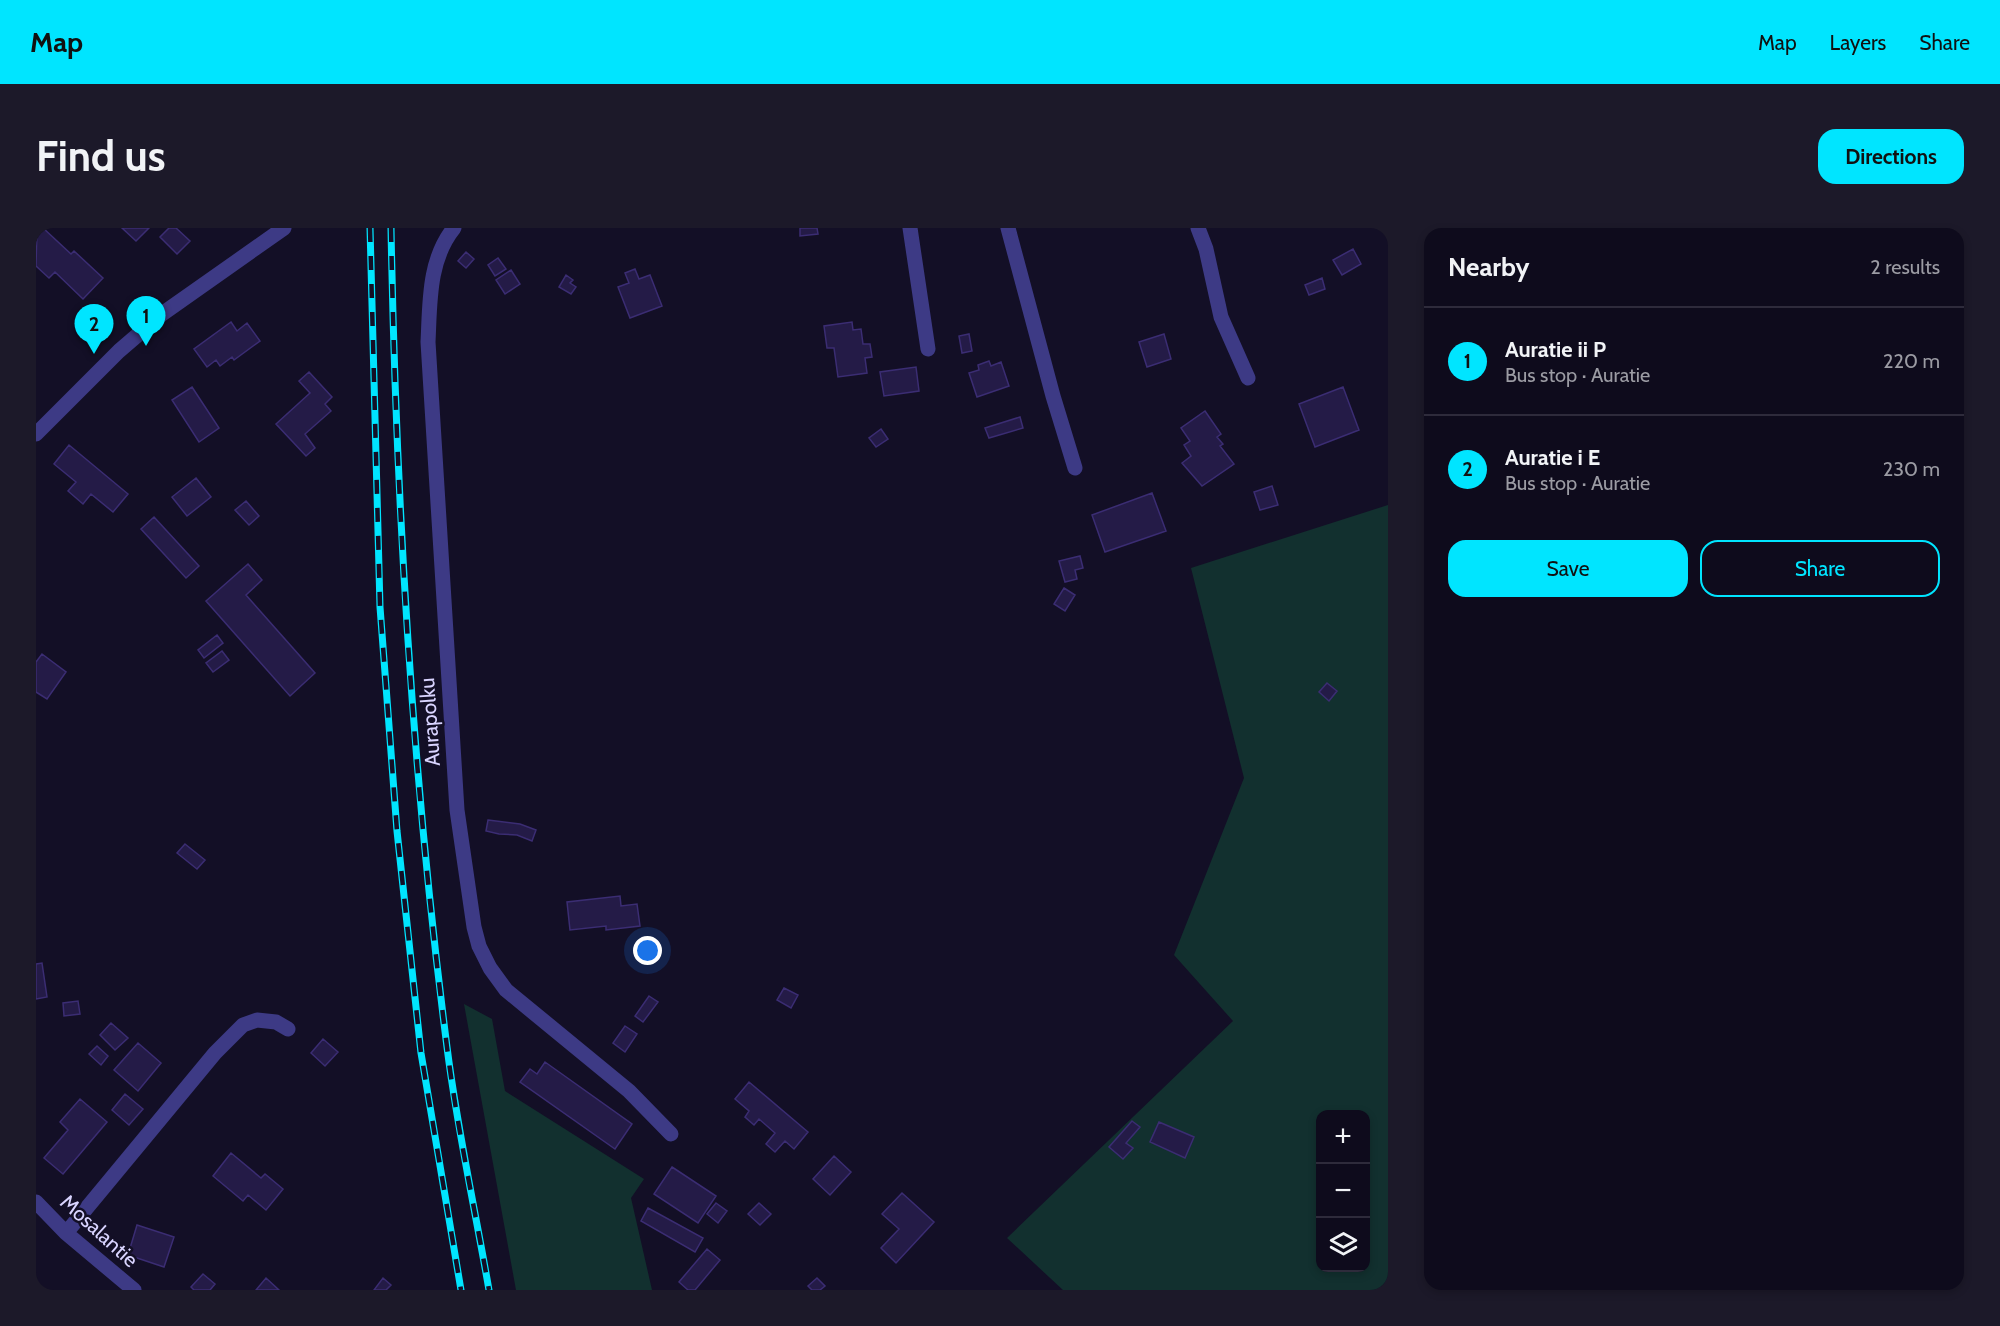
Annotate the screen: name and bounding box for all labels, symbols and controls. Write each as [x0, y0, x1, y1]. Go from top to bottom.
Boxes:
text: Map [30, 25, 83, 59]
text: Map [1758, 30, 1797, 55]
text: Layers [1830, 30, 1886, 55]
text: Share [1919, 30, 1970, 55]
button: Directions [1818, 129, 1964, 184]
text: Find us [36, 130, 165, 182]
text: Nearby [1448, 251, 1529, 283]
text: 2 results [1870, 255, 1940, 279]
pin: 1 [126, 296, 166, 346]
pin: 2 [74, 304, 114, 354]
text: Auratie ii P [1505, 336, 1606, 363]
text: 1 [1464, 349, 1471, 373]
text: 220 m [1883, 349, 1940, 373]
text: Bus stop · Auratie [1505, 363, 1650, 387]
text: Auratie i E [1505, 444, 1600, 471]
text: 2 [1462, 457, 1473, 481]
text: 230 m [1883, 457, 1940, 481]
text: Bus stop · Auratie [1505, 471, 1650, 495]
button: Save [1448, 540, 1688, 597]
button: Share [1700, 540, 1940, 597]
street label: Aurapolku [414, 677, 445, 767]
your location [633, 936, 662, 965]
map controls [1316, 1110, 1370, 1272]
button: + [1316, 1110, 1370, 1164]
button: − [1316, 1164, 1370, 1218]
street label: Mosalantie [55, 1189, 144, 1272]
button: layers [1316, 1218, 1370, 1272]

